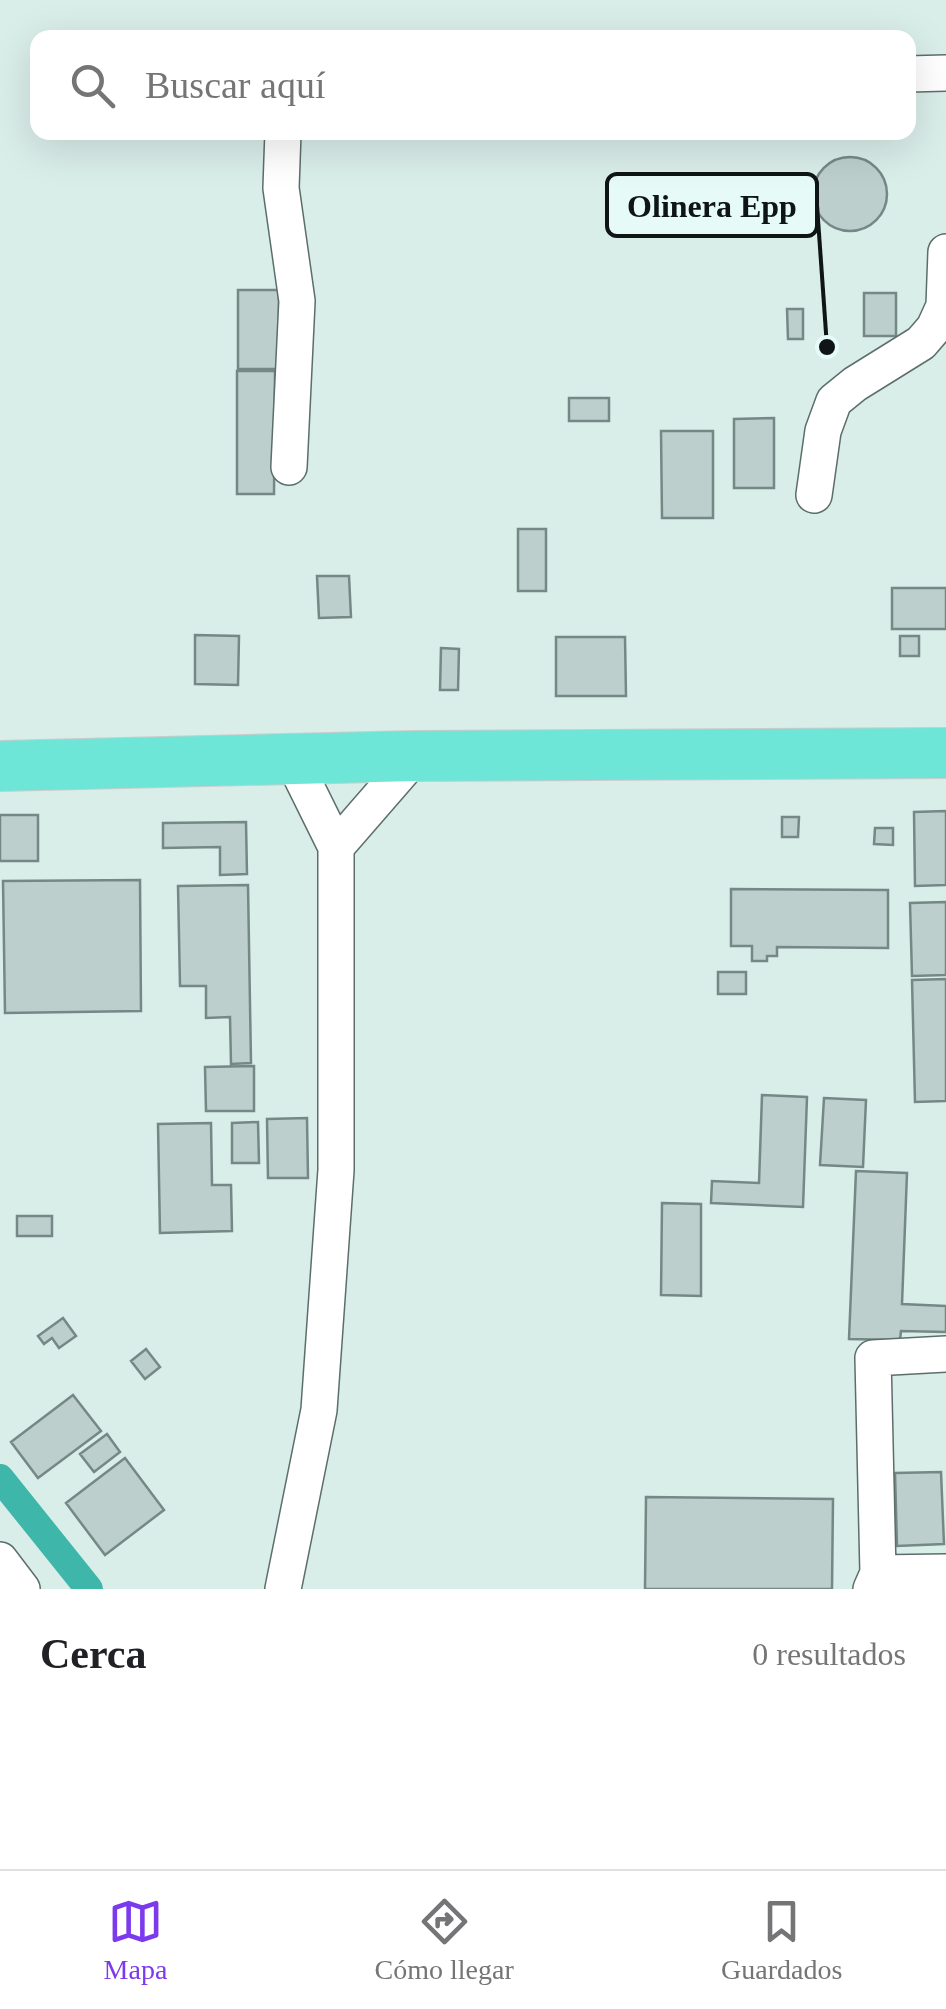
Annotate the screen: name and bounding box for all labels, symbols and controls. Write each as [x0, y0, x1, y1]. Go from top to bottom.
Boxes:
search box [30, 30, 916, 140]
icon: search [65, 58, 120, 113]
text: Buscar aquí [145, 64, 325, 106]
callout: Olinera Epp [607, 174, 817, 236]
text: Olinera Epp [627, 188, 797, 224]
text: Cerca [40, 1631, 147, 1677]
text: 0 resultados [752, 1636, 906, 1672]
tab: Mapa [104, 1894, 167, 1986]
tab: Cómo llegar [375, 1894, 514, 1986]
tab: Guardados [721, 1894, 842, 1986]

